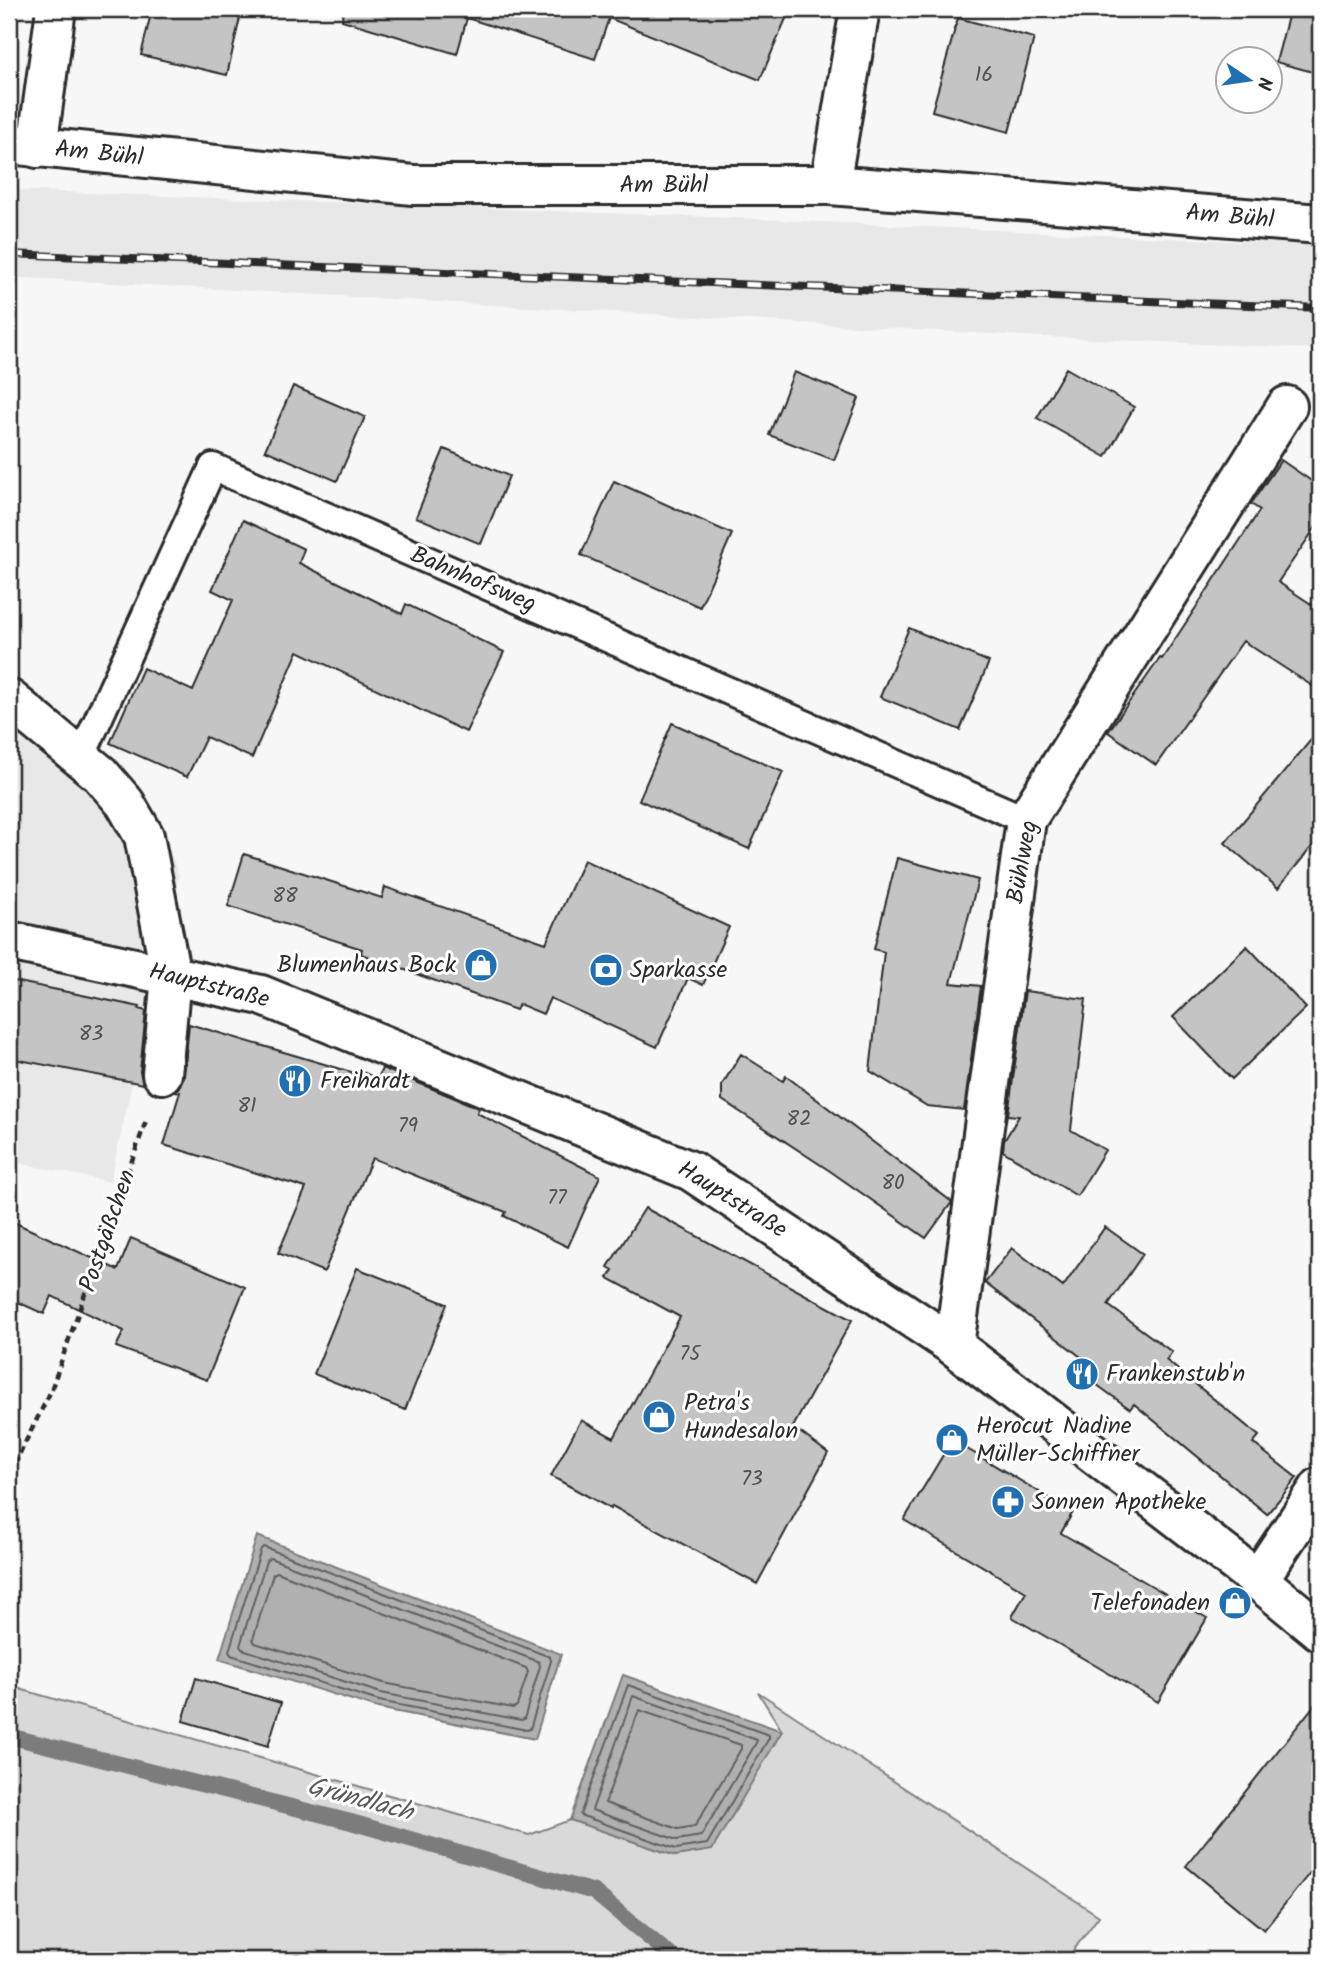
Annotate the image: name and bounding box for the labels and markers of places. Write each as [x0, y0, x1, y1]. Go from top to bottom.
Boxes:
place label: Blumenhaus Bock [277, 946, 457, 985]
shop icon: Blumenhaus Bock [462, 946, 500, 984]
bank icon: Sparkasse [587, 951, 625, 989]
place label: Sparkasse [630, 951, 727, 990]
restaurant icon: Freihardt [276, 1062, 314, 1100]
place label: Freihardt [320, 1062, 411, 1101]
restaurant icon: Frankenstub'n [1063, 1355, 1101, 1393]
place label: Frankenstub'n [1106, 1355, 1245, 1394]
place label: Petra's Hundesalon [684, 1384, 798, 1451]
shop icon: Petra's Hundesalon [640, 1398, 678, 1436]
place label: Herocut Nadine Müller-Schiffner [976, 1407, 1142, 1474]
shop icon: Herocut Nadine Müller-Schiffner [933, 1421, 971, 1459]
pharmacy icon: Sonnen Apotheke [989, 1483, 1027, 1521]
place label: Sonnen Apotheke [1032, 1483, 1207, 1522]
place label: Telefonaden [1090, 1584, 1210, 1623]
shop icon: Telefonaden [1216, 1584, 1254, 1622]

